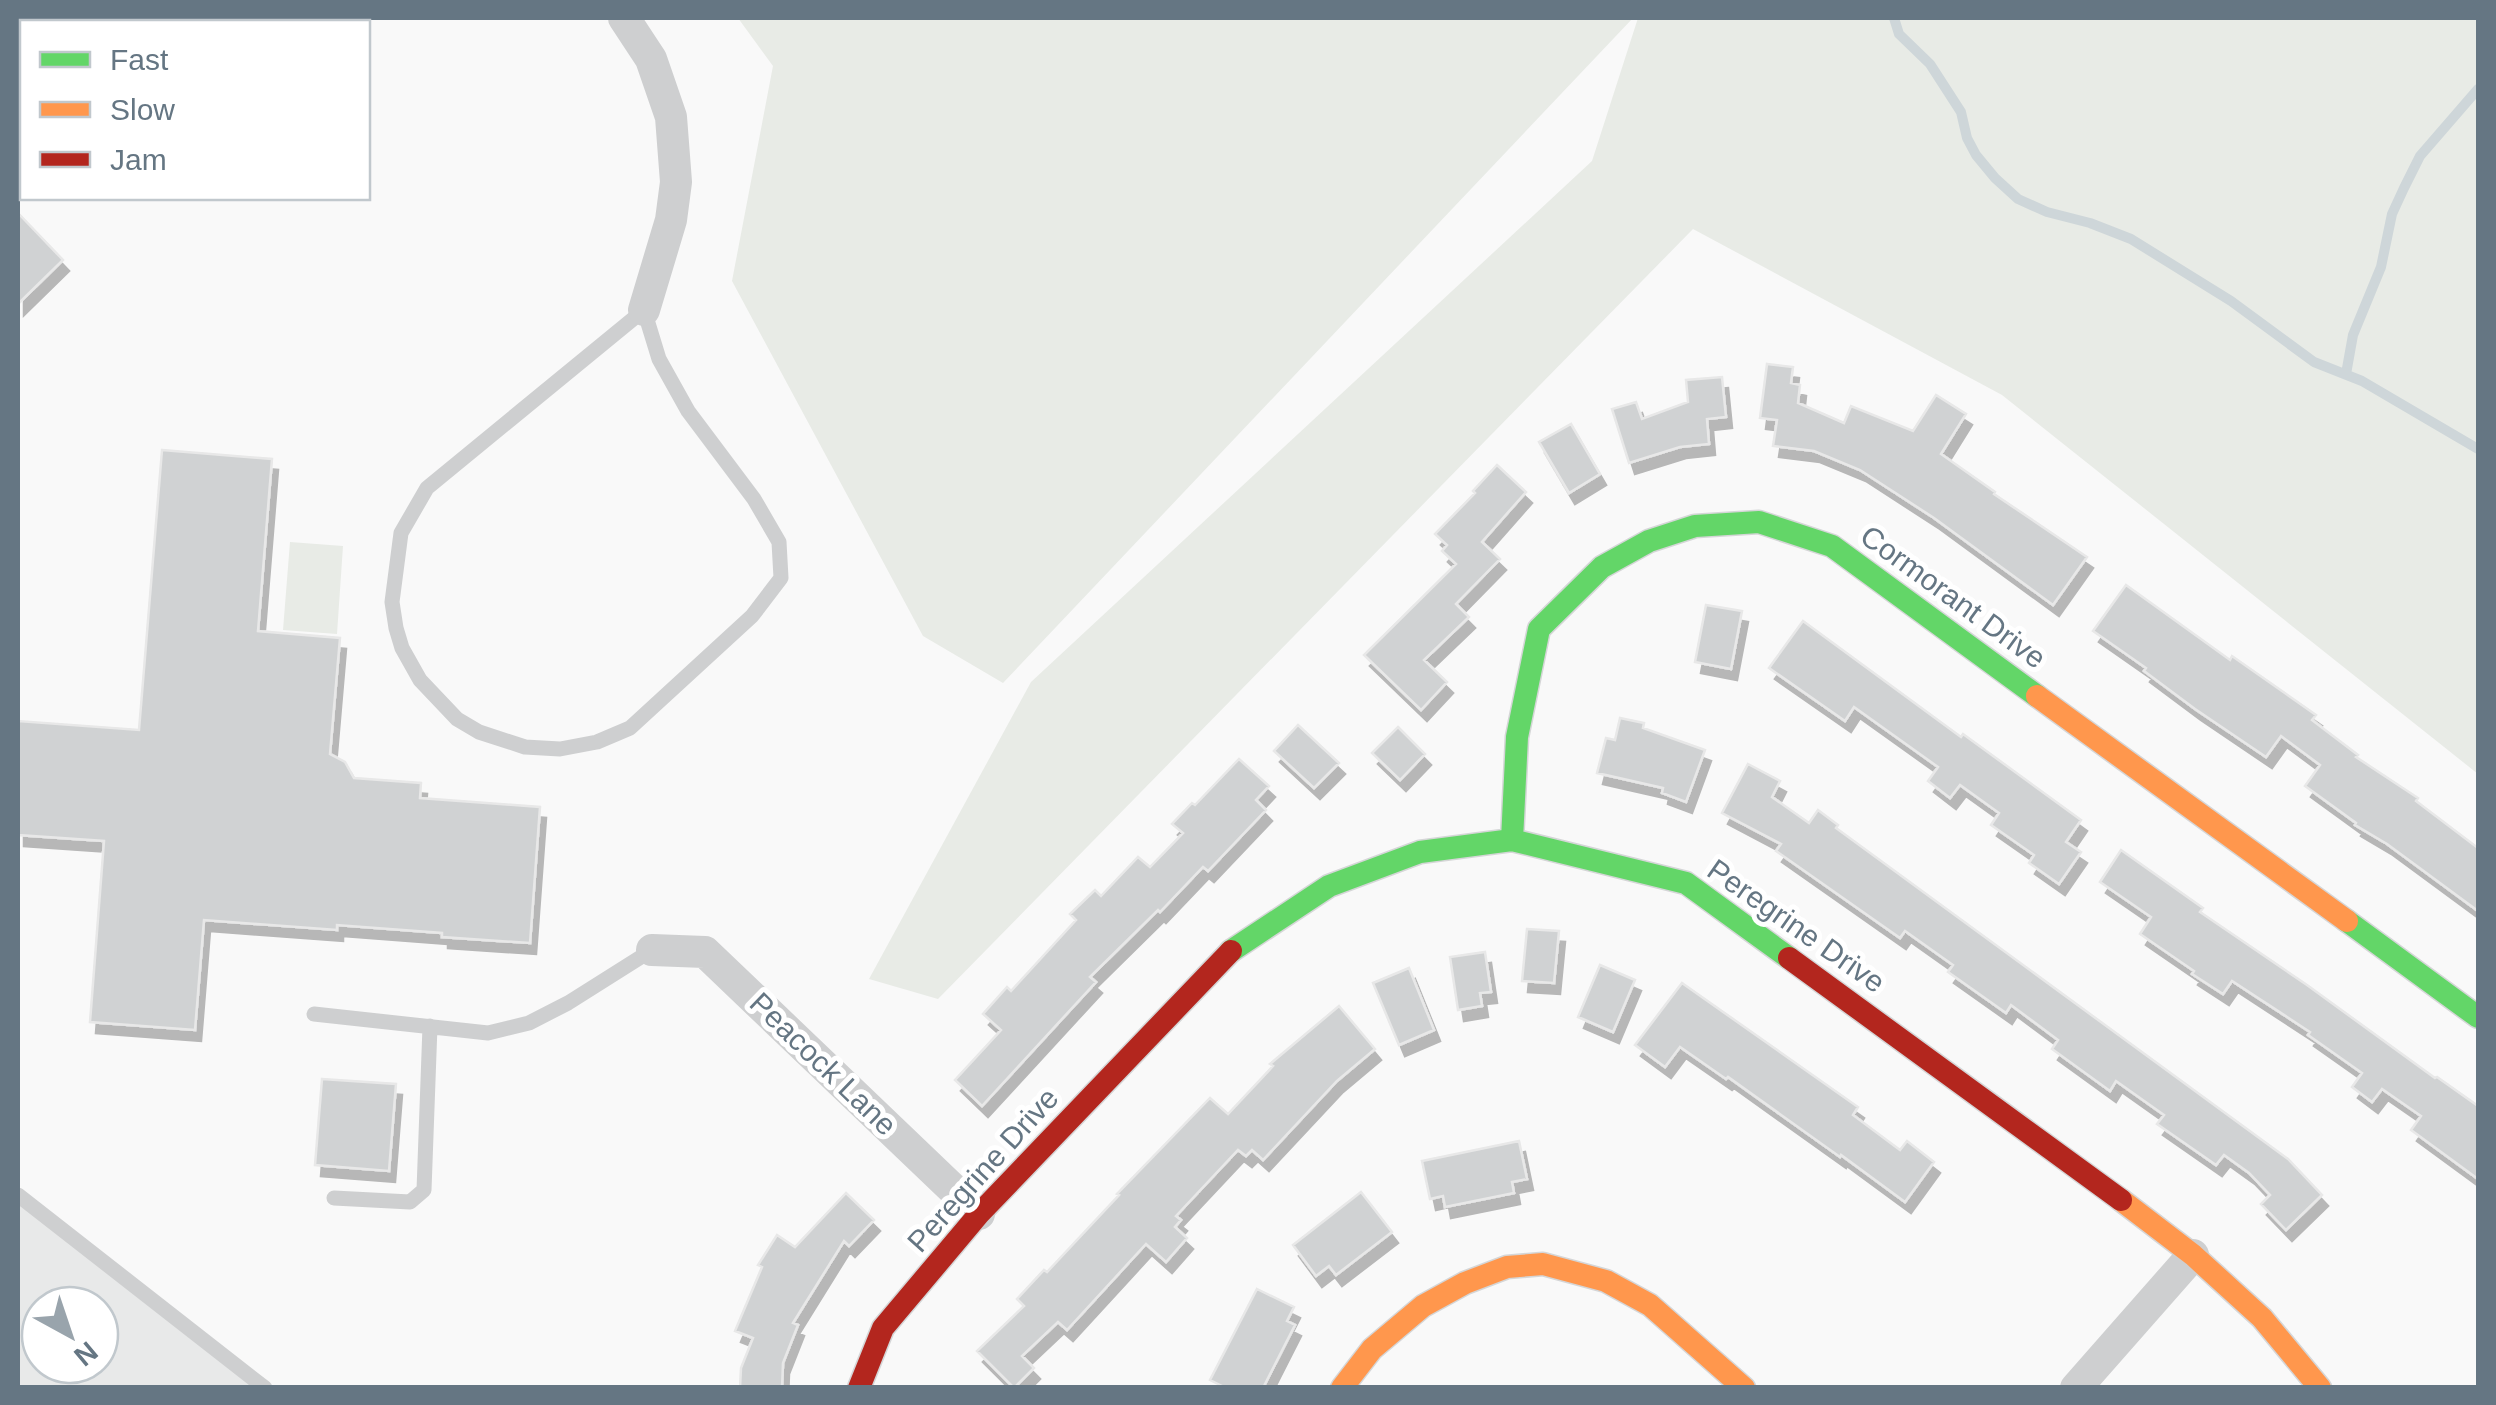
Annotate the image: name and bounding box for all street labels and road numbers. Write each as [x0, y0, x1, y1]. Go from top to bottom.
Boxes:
street label: Cormorant Drive [1855, 519, 2052, 675]
street label: Peregrine Drive [1701, 852, 1891, 999]
street label: Peacock Lane [743, 986, 903, 1142]
street label: Peregrine Drive [901, 1081, 1065, 1258]

